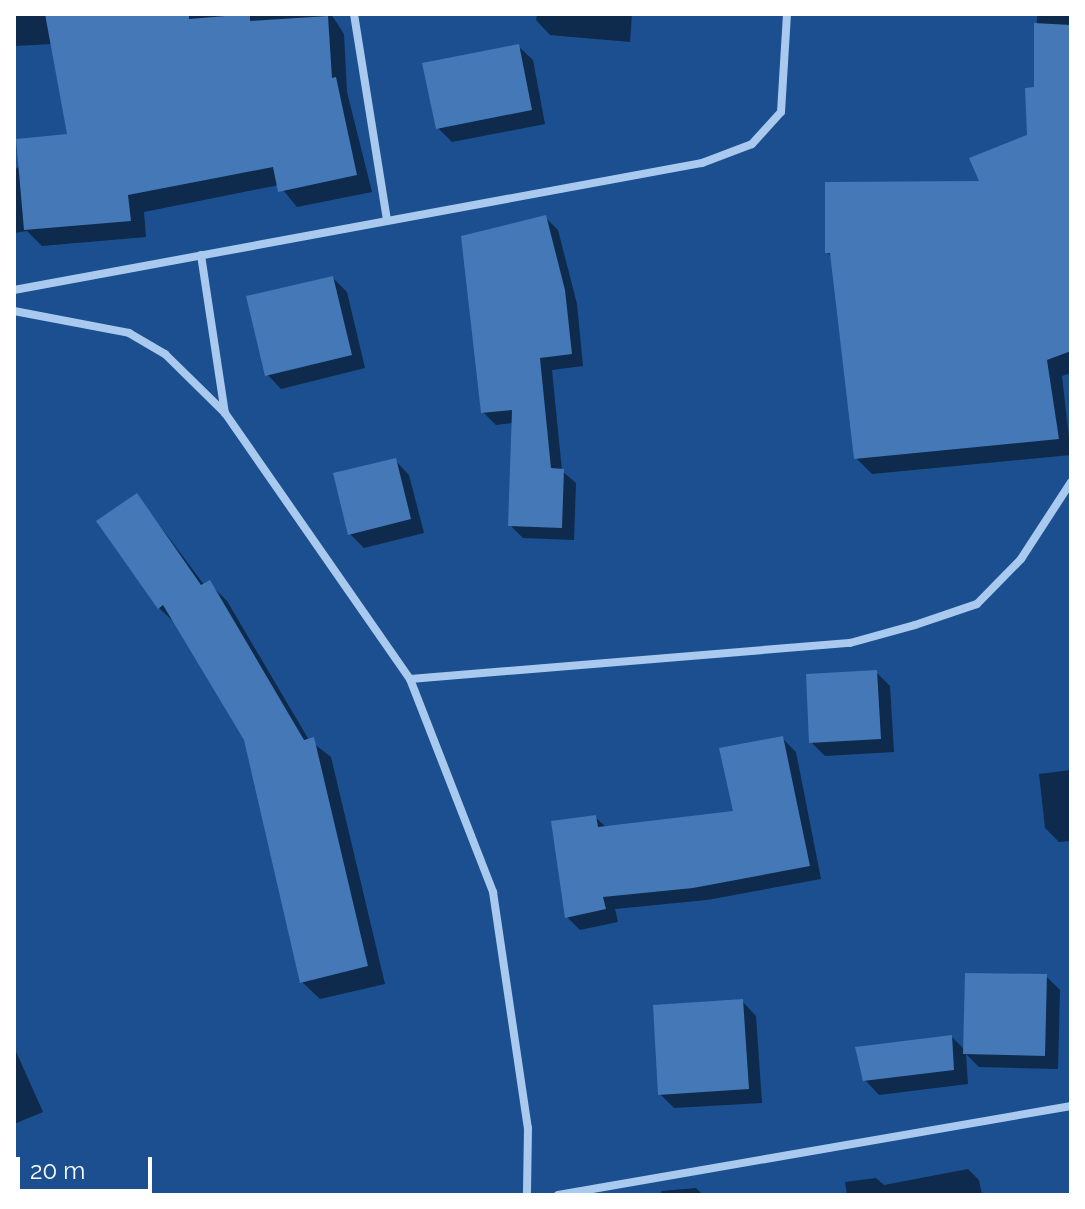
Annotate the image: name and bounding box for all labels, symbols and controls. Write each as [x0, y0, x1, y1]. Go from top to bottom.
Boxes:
scale bar [20, 1141, 156, 1191]
text: 20 m [30, 1156, 85, 1185]

